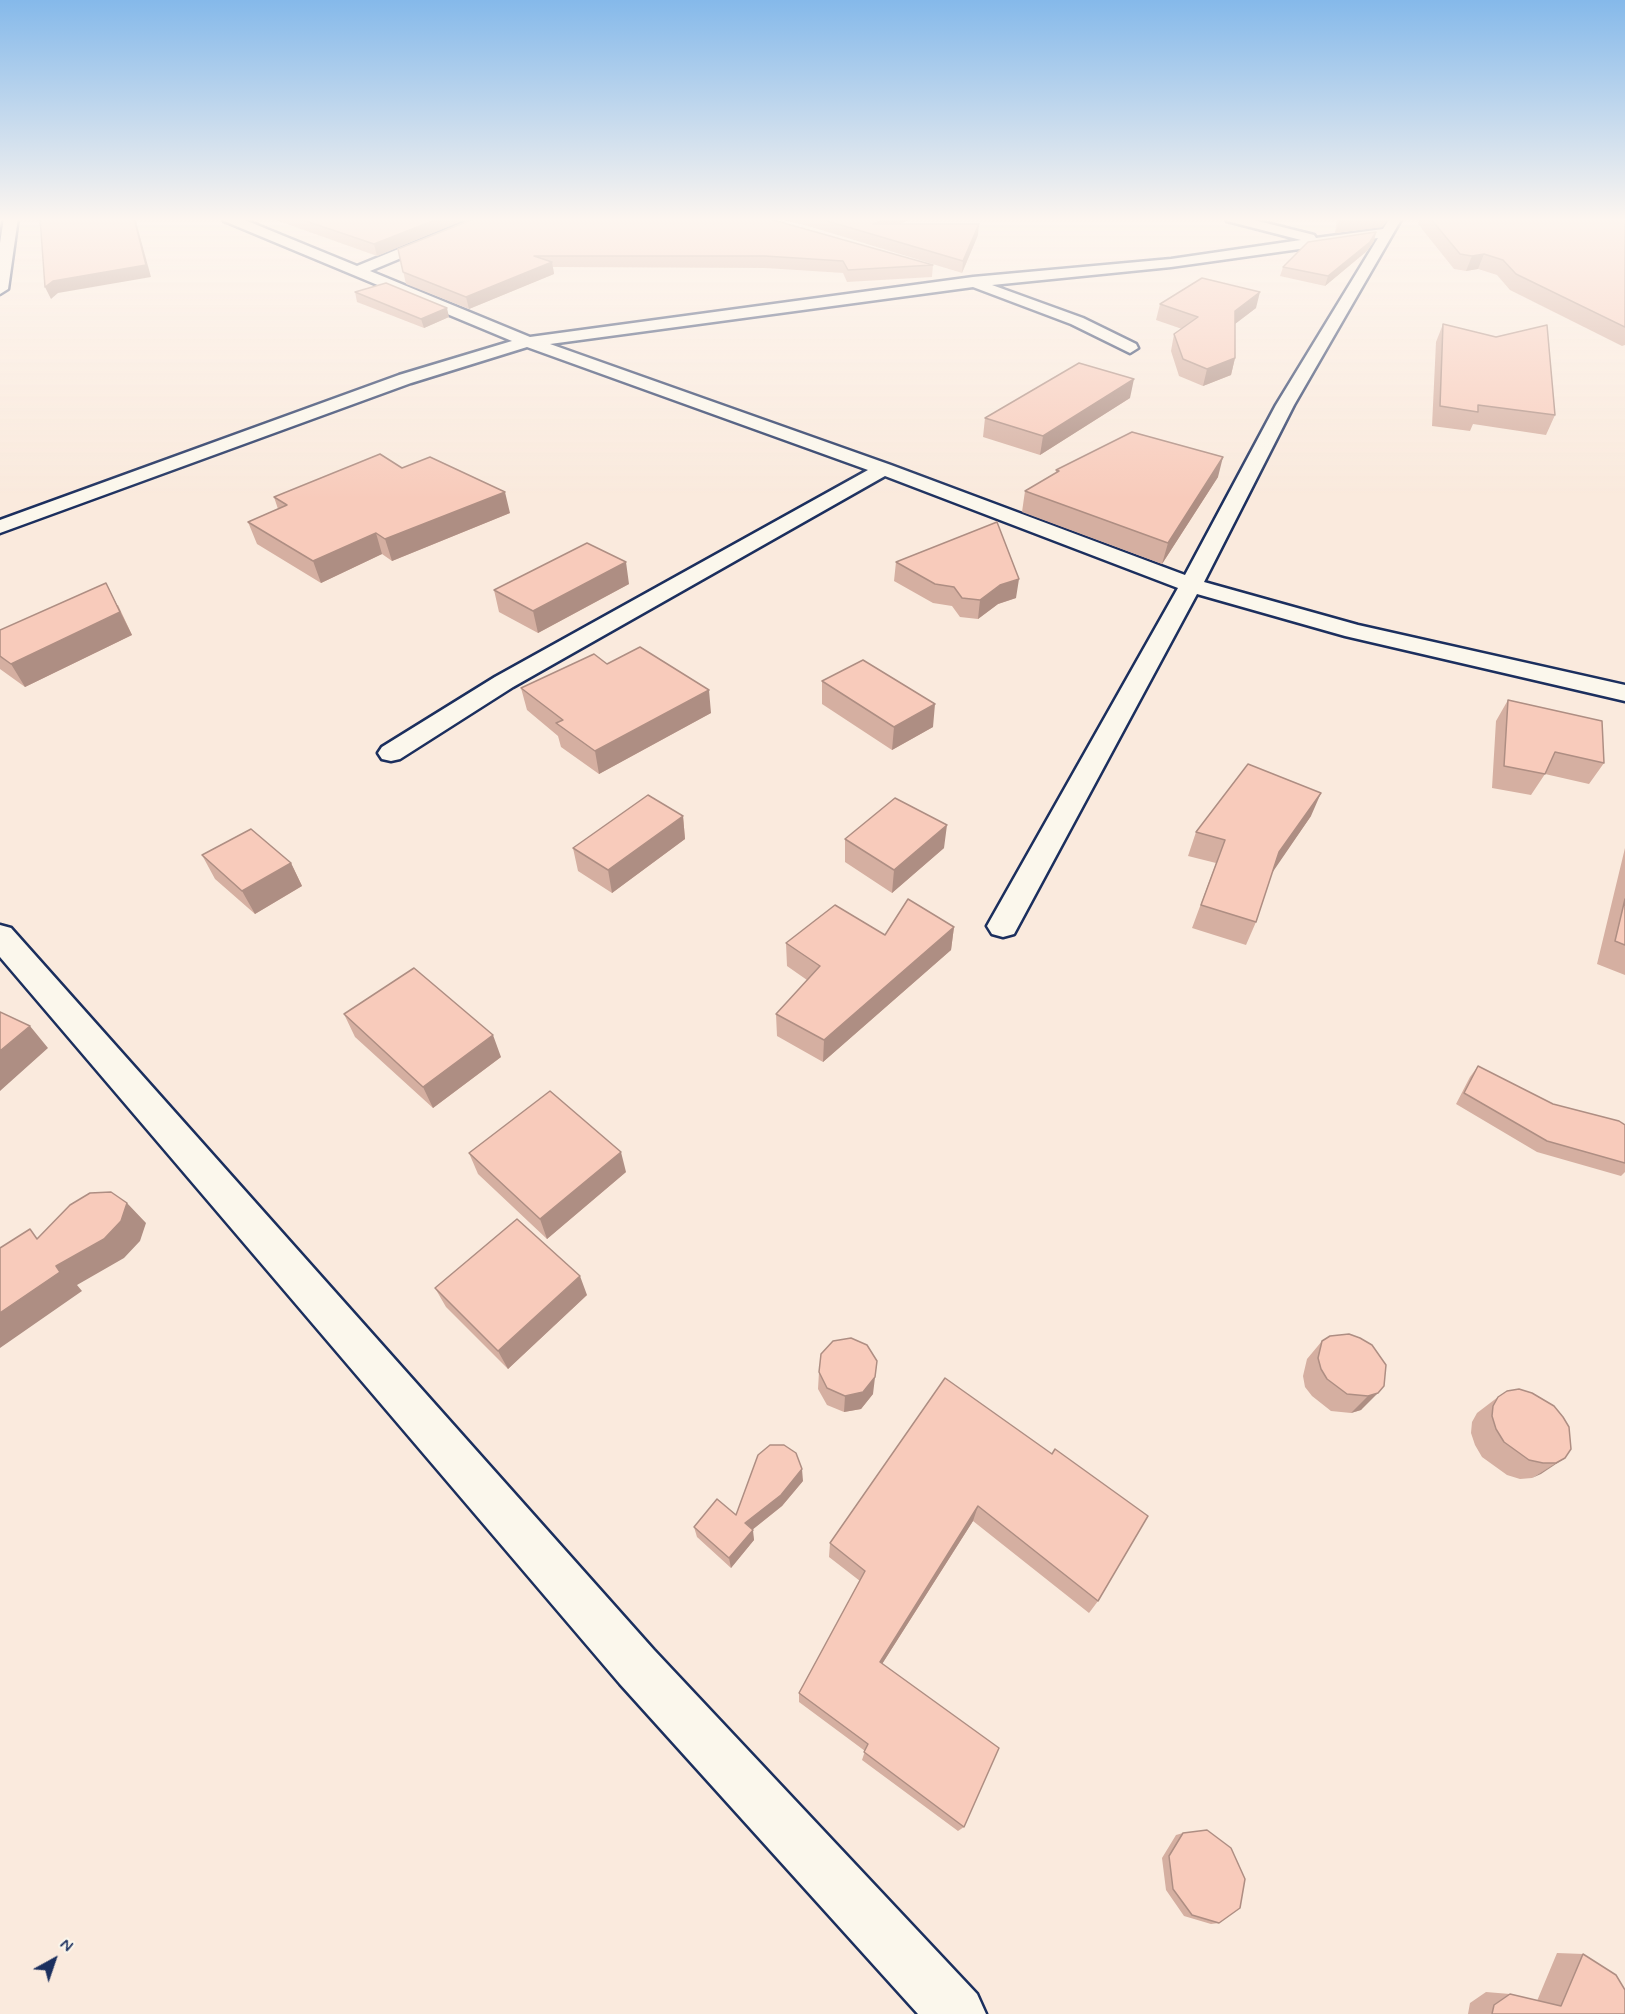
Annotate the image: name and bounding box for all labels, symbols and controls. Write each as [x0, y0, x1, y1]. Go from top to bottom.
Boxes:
north arrow [24, 1930, 84, 1990]
text: N [55, 1934, 77, 1957]

